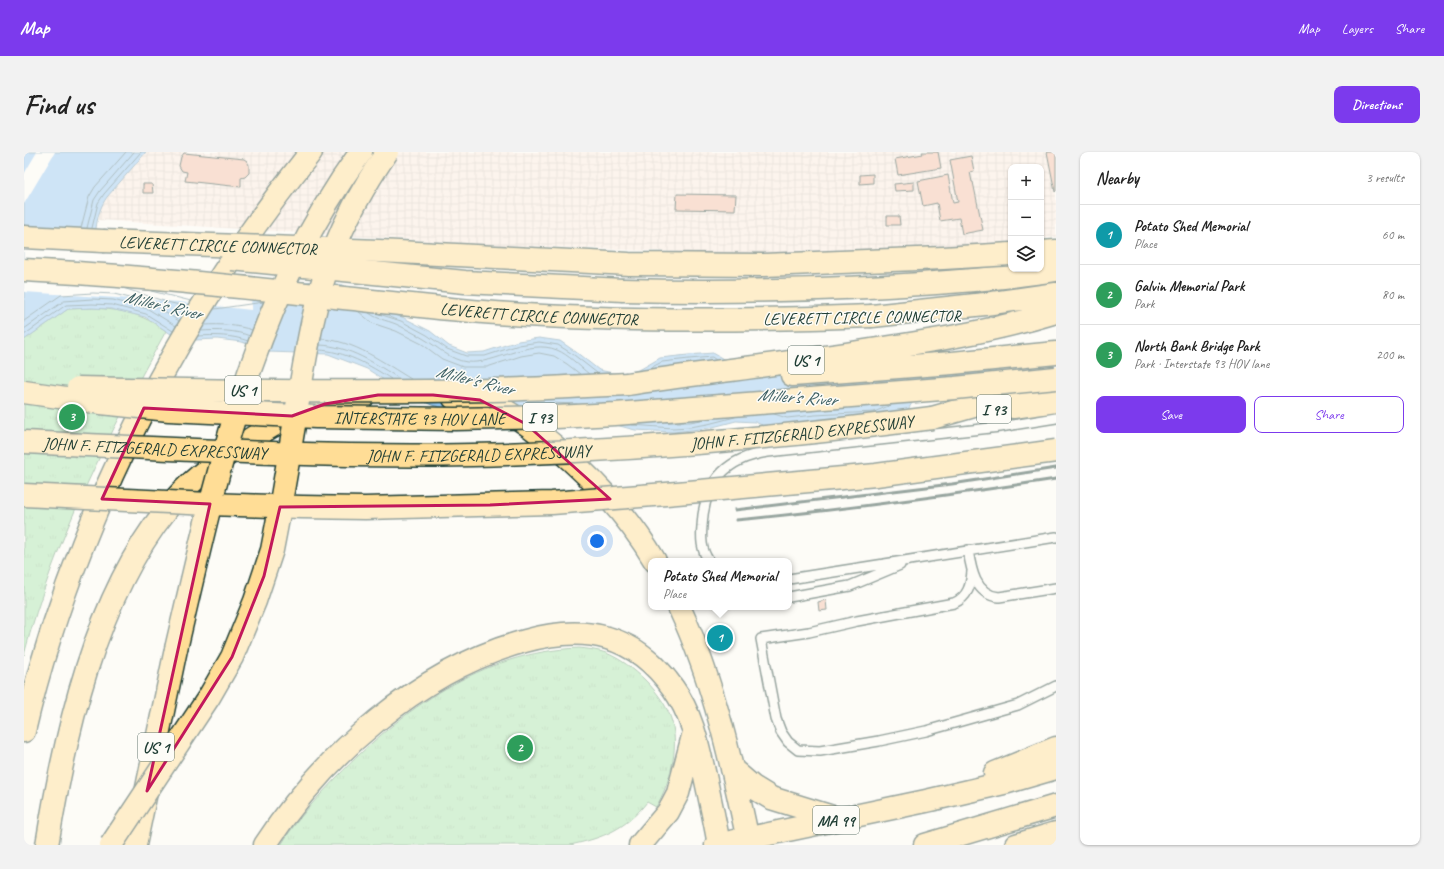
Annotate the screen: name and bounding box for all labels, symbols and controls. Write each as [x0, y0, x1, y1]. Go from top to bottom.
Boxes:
text: Map [20, 16, 50, 40]
text: Map [1298, 20, 1320, 37]
text: Layers [1342, 20, 1373, 37]
text: Share [1395, 20, 1424, 37]
button: Directions [1334, 86, 1420, 123]
text: Find us [24, 87, 94, 122]
map controls [1008, 164, 1044, 272]
button: + [1008, 164, 1044, 200]
text: Nearby [1096, 168, 1139, 189]
text: 3 results [1366, 170, 1404, 186]
button: − [1008, 200, 1044, 236]
text: Potato Shed Memorial [1134, 217, 1248, 236]
text: 1 [1106, 227, 1112, 243]
text: 60 m [1382, 227, 1404, 243]
street label: LEVERETT CIRCLE CONNECTOR [119, 232, 319, 260]
button: layers [1008, 236, 1044, 272]
text: Place [1134, 236, 1157, 252]
text: Galvin Memorial Park [1134, 277, 1244, 296]
water label: Miller's River [122, 285, 207, 325]
text: 2 [1106, 287, 1112, 303]
text: 80 m [1382, 287, 1404, 303]
text: Park [1134, 296, 1155, 312]
street label: LEVERETT CIRCLE CONNECTOR [439, 298, 640, 330]
street label: LEVERETT CIRCLE CONNECTOR [763, 305, 963, 330]
text: North Bank Bridge Park [1134, 337, 1259, 356]
road number: US 1 [788, 346, 824, 374]
text: 3 [1106, 347, 1112, 363]
text: 200 m [1376, 347, 1404, 363]
text: Park · Interstate 93 HOV lane [1134, 356, 1269, 372]
water label: Miller's River [434, 360, 519, 401]
road number: US 1 [225, 376, 261, 404]
water label: Miller's River [757, 383, 841, 411]
road number: I 93 [977, 395, 1011, 423]
button: Save [1096, 396, 1246, 433]
button: Share [1254, 396, 1404, 433]
pin: 3 [59, 402, 85, 432]
road number: I 93 [523, 403, 557, 431]
street label: INTERSTATE 93 HOV LANE [334, 407, 508, 430]
street label: JOHN F. FITZGERALD EXPRESSWAY [689, 410, 917, 455]
street label: JOHN F. FITZGERALD EXPRESSWAY [41, 433, 270, 464]
street label: JOHN F. FITZGERALD EXPRESSWAY [366, 440, 594, 467]
your location [587, 531, 607, 551]
popup [648, 558, 792, 610]
text: Potato Shed Memorial [663, 567, 777, 586]
text: Place [663, 586, 686, 602]
pin: 1 [707, 623, 733, 653]
road number: US 1 [138, 733, 174, 761]
pin: 2 [507, 733, 533, 763]
road number: MA 99 [813, 806, 859, 834]

